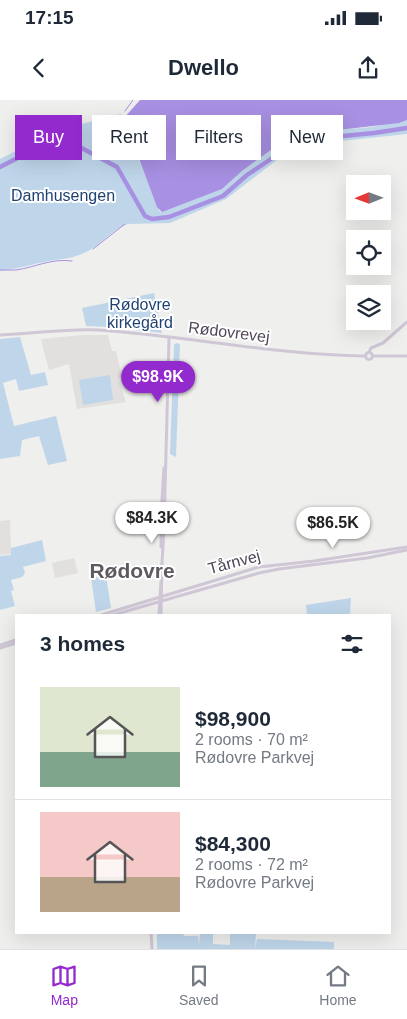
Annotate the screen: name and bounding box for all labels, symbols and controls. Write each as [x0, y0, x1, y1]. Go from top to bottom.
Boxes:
text: 17:15 [25, 7, 74, 28]
icon: back [25, 54, 53, 82]
icon: share [354, 54, 382, 82]
text: Dwello [168, 55, 239, 80]
chip: Buy [15, 115, 82, 160]
chip: Rent [92, 115, 166, 160]
chip: Filters [176, 115, 261, 160]
chip: New [271, 115, 343, 160]
north arrow [346, 175, 391, 220]
map controls [346, 175, 391, 330]
park label: Damhusengen [11, 187, 115, 204]
button: locate [346, 230, 391, 275]
button: layers [346, 285, 391, 330]
park label: Rødovre kirkegård [107, 296, 173, 331]
street label: Rødovrevej [187, 319, 271, 345]
pin: $98.9K [117, 360, 199, 403]
text: $98.9K [132, 368, 184, 385]
pin: $84.3K [111, 502, 193, 544]
pin: $86.5K [292, 506, 374, 549]
text: $84.3K [126, 509, 178, 526]
text: $86.5K [307, 514, 359, 531]
street label: Tårnvej [206, 547, 262, 577]
district label: Rødovre [89, 559, 175, 582]
icon: filters [338, 630, 366, 658]
text: 3 homes [40, 632, 125, 655]
icon: home [80, 707, 140, 767]
text: $98,900 [195, 707, 271, 730]
text: 2 rooms · 70 m² [195, 731, 308, 748]
text: Rødovre Parkvej [195, 749, 314, 766]
icon: home [80, 832, 140, 892]
text: $84,300 [195, 832, 271, 855]
text: 2 rooms · 72 m² [195, 856, 308, 873]
text: Rødovre Parkvej [195, 874, 314, 891]
tab: Map [50, 962, 78, 1008]
tab: Saved [179, 962, 219, 1008]
tab: Home [319, 962, 357, 1008]

